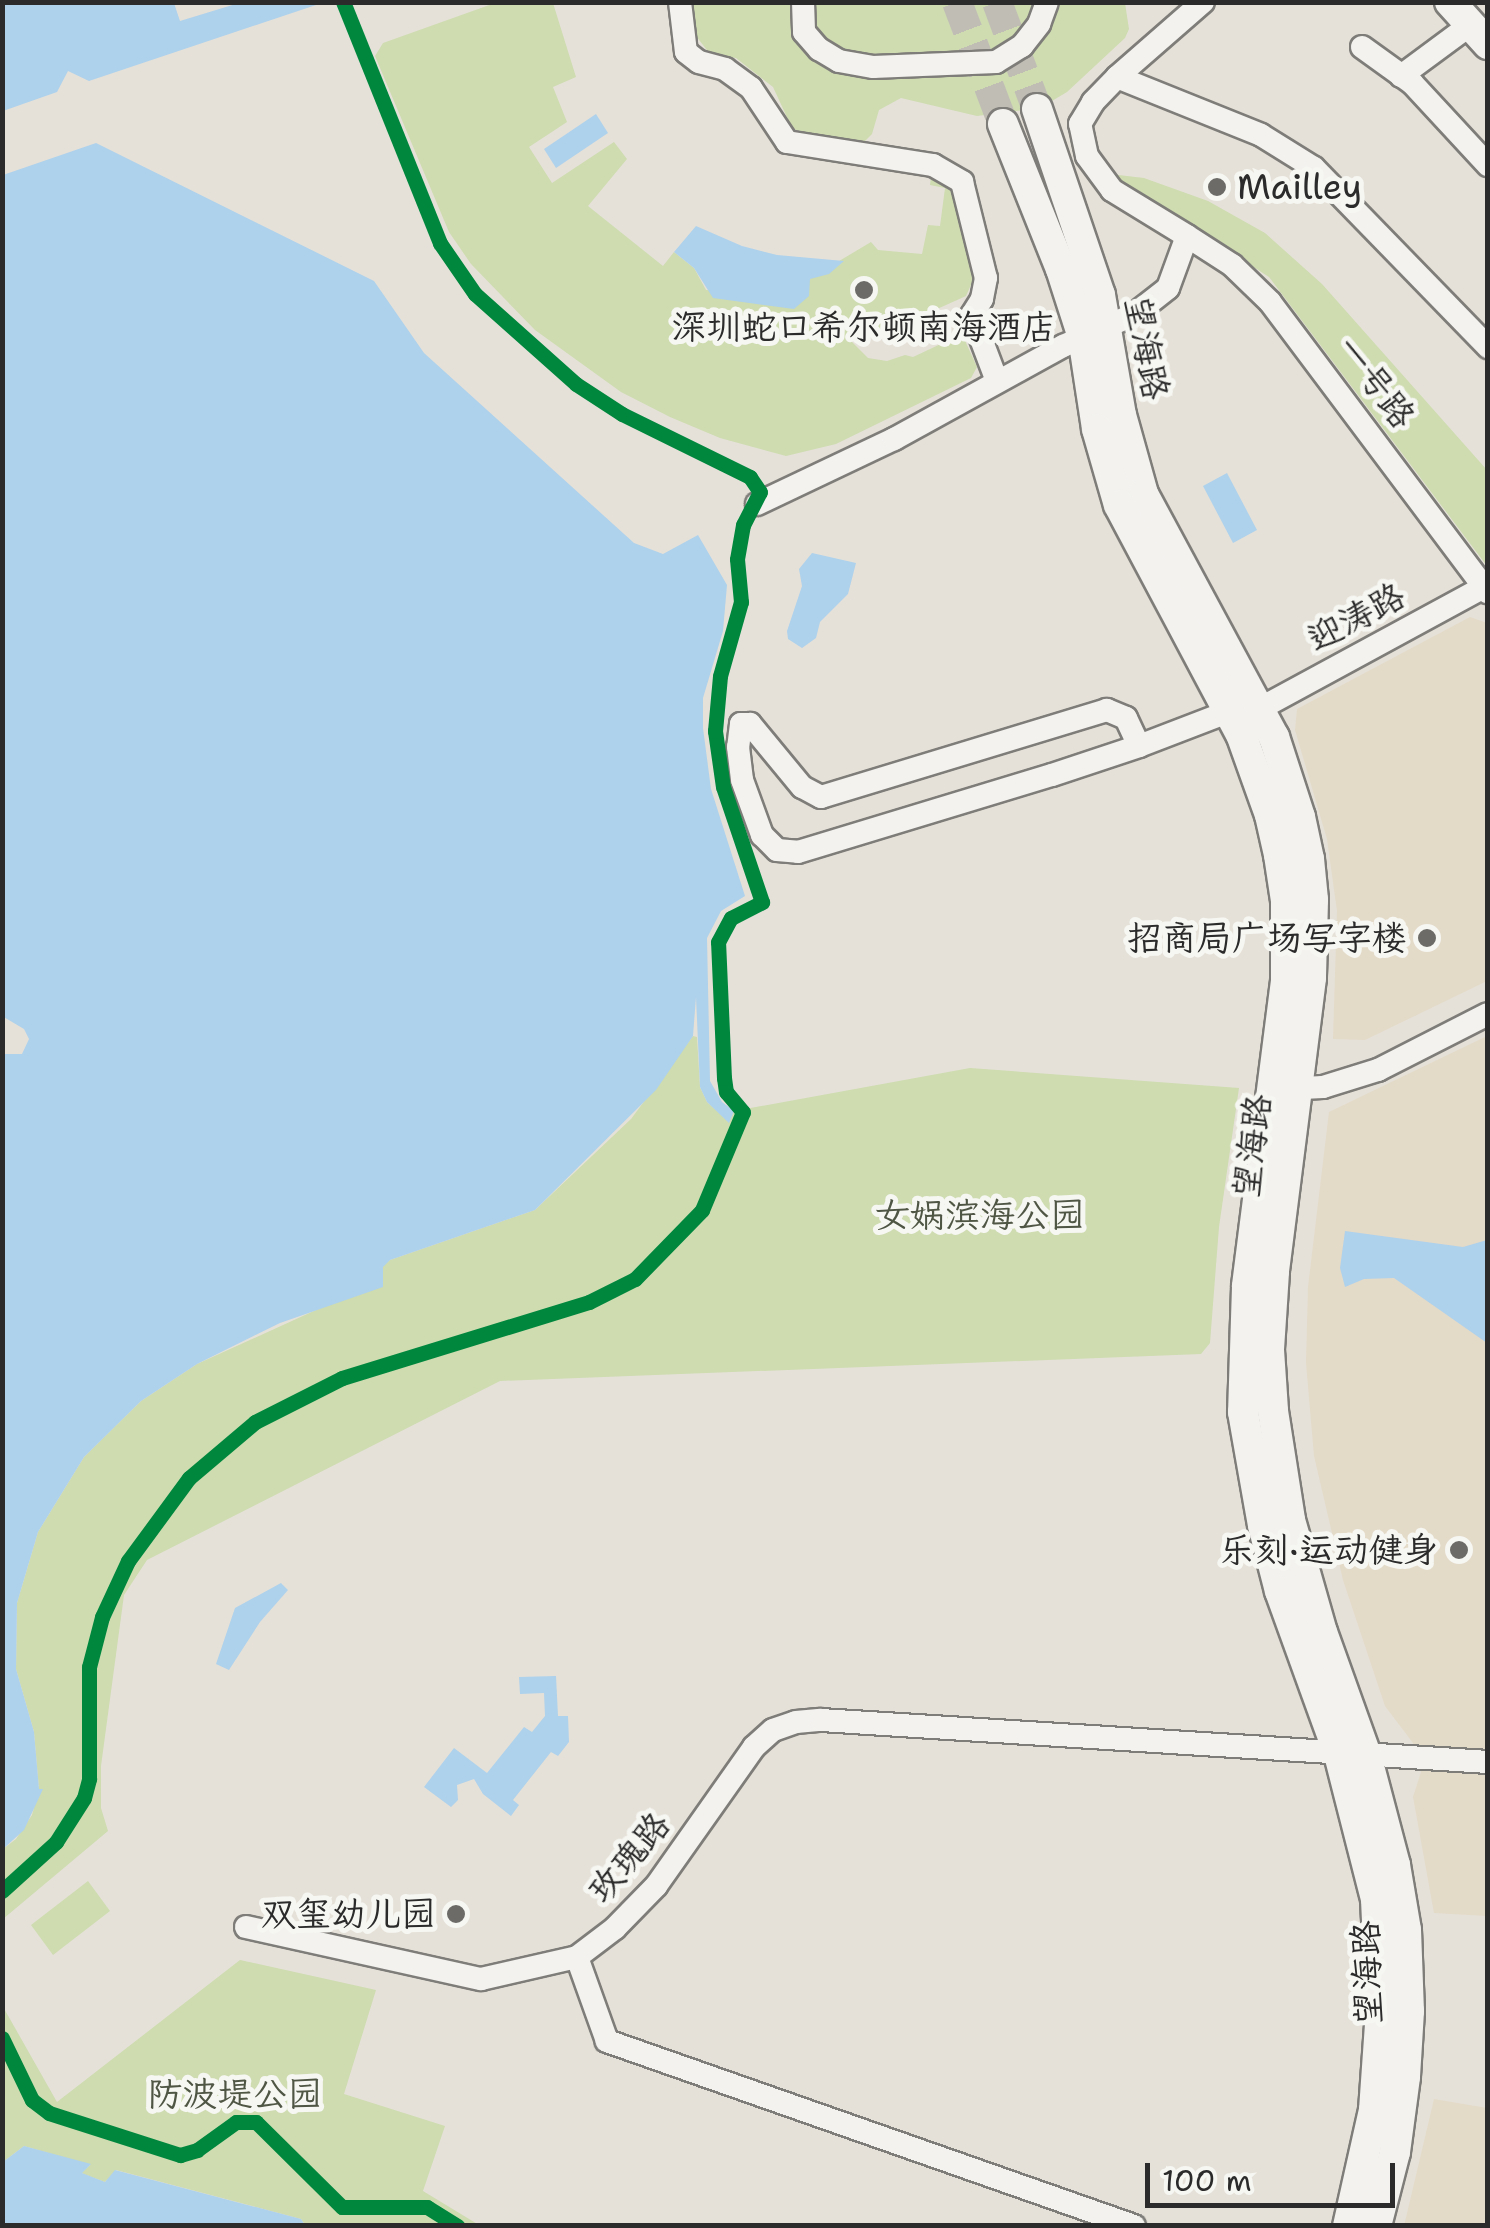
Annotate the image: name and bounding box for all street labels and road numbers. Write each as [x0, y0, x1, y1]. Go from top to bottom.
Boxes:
street label: 望海路 [1116, 292, 1178, 404]
street label: 一号路 [1328, 327, 1424, 437]
street label: 迎涛路 [1300, 574, 1412, 660]
street label: 望海路 [1225, 1091, 1279, 1201]
street label: 玫瑰路 [579, 1803, 679, 1911]
street label: 望海路 [1344, 1920, 1390, 2026]

